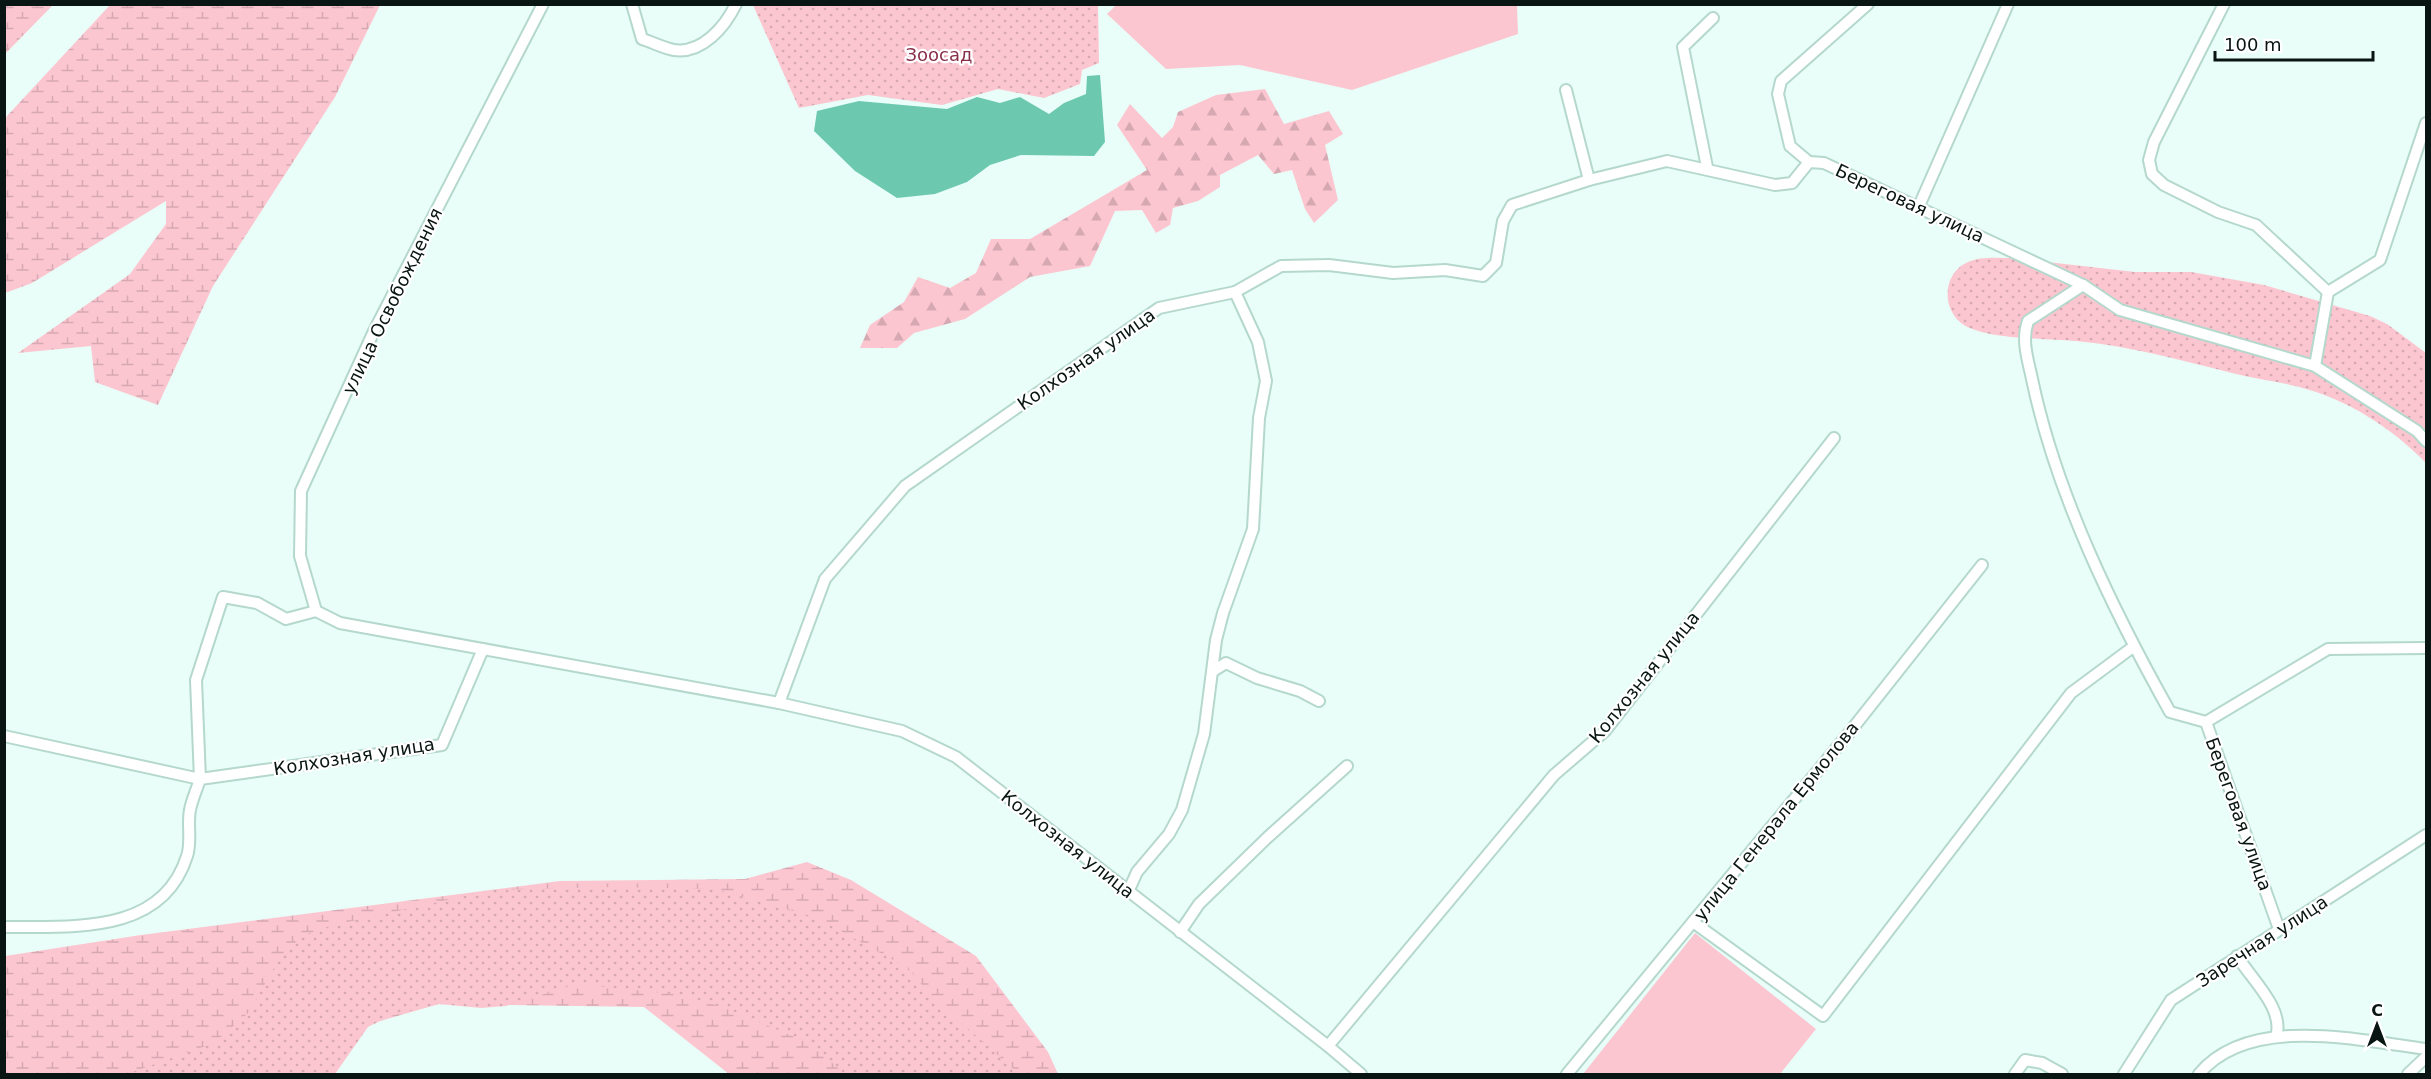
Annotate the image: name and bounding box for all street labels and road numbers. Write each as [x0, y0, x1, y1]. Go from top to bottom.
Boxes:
street label: Береговая улица [1832, 159, 1988, 247]
street label: улица Освобождения [338, 204, 446, 398]
street label: Колхозная улица [1013, 304, 1159, 414]
street label: Колхозная улица [1585, 607, 1703, 747]
street label: улица Генерала Ермолова [1689, 717, 1863, 925]
street label: Колхозная улица [272, 733, 436, 779]
street label: Береговая улица [2201, 734, 2277, 894]
street label: Колхозная улица [997, 786, 1139, 902]
street label: Заречная улица [2192, 891, 2332, 991]

